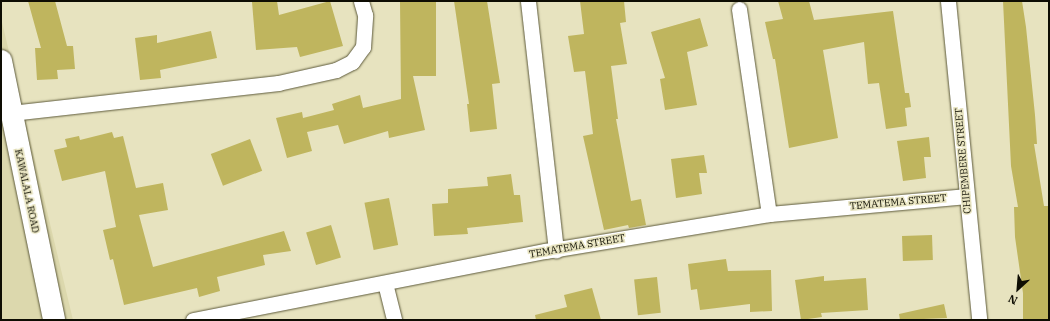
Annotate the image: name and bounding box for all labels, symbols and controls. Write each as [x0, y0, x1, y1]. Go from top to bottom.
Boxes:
street label: CHIPEMBERE STREET [952, 108, 974, 214]
street label: KAWALALA ROAD [12, 148, 42, 234]
street label: TEMATEMA STREET [849, 192, 947, 212]
street label: TEMATEMA STREET [528, 232, 626, 260]
north arrow [998, 269, 1038, 309]
text: N [1006, 292, 1020, 308]

